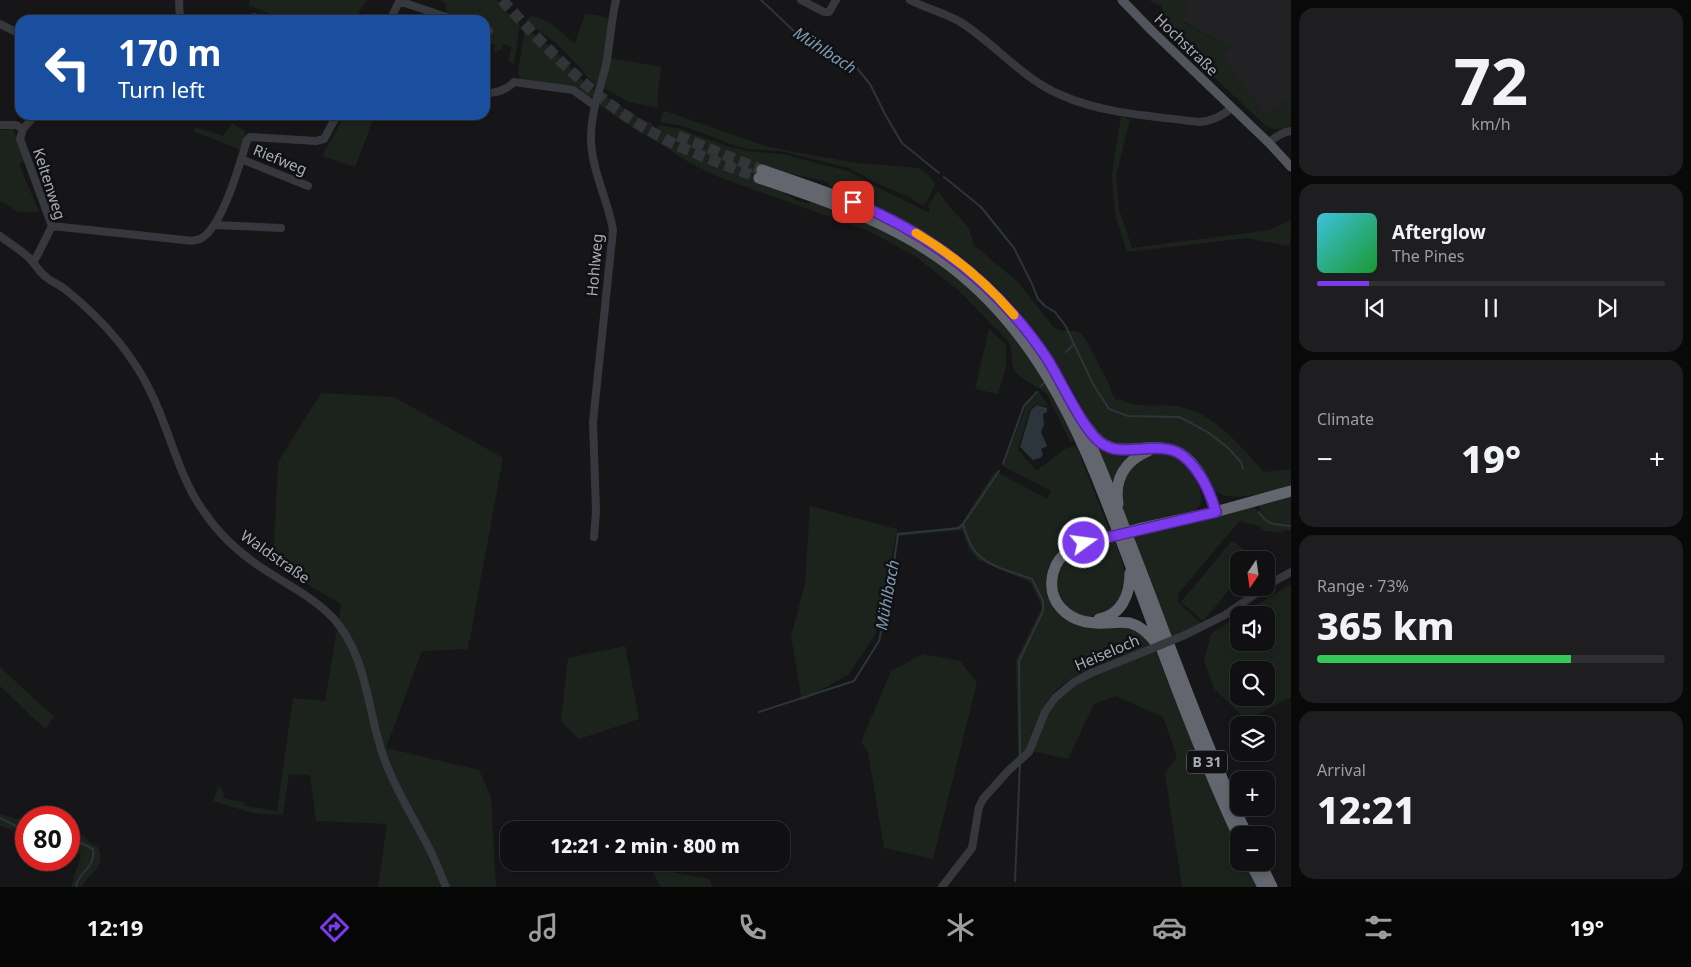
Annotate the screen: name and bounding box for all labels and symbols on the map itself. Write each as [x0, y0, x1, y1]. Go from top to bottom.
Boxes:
street label: Hochstraße [1150, 9, 1223, 80]
water label: Mühlbach [789, 21, 861, 79]
street label: Riefweg [251, 139, 310, 179]
street label: Keltenweg [29, 145, 71, 222]
pin [832, 181, 874, 223]
street label: Hohlweg [581, 233, 607, 297]
position arrow [1057, 516, 1109, 568]
street label: Waldstraße [237, 525, 314, 587]
north arrow [1230, 551, 1275, 596]
water label: Mühlbach [870, 558, 904, 632]
street label: Heiseloch [1071, 629, 1142, 675]
road number: B 31 [1187, 750, 1227, 774]
speed limit sign: 80 [15, 806, 80, 871]

